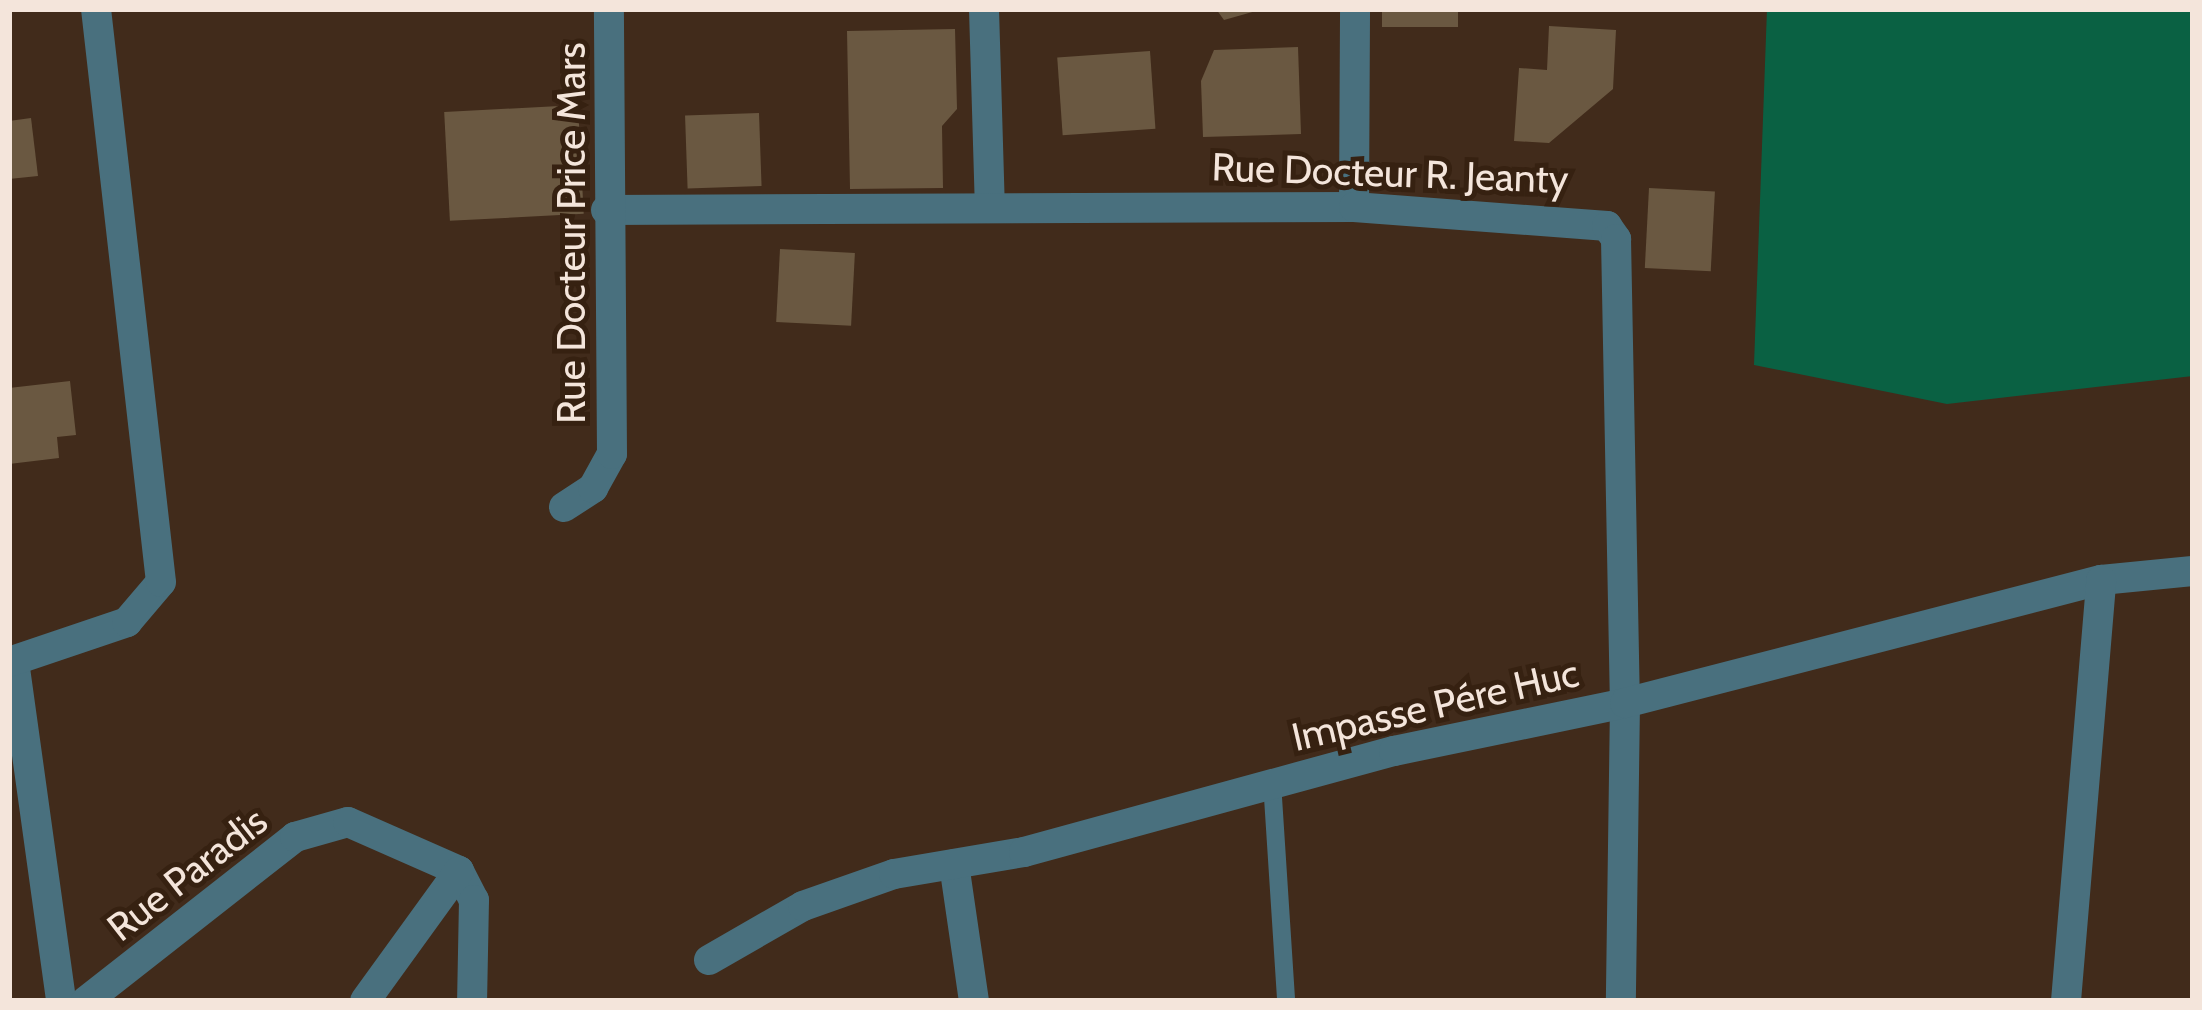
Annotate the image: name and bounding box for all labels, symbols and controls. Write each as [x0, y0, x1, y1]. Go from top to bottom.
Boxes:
street label: Rue Docteur Price Mars [548, 42, 594, 424]
street label: Rue Docteur R. Jeanty [1211, 143, 1569, 203]
street label: Impasse Pére Huc [1287, 649, 1583, 761]
street label: Rue Paradis [98, 797, 276, 951]

